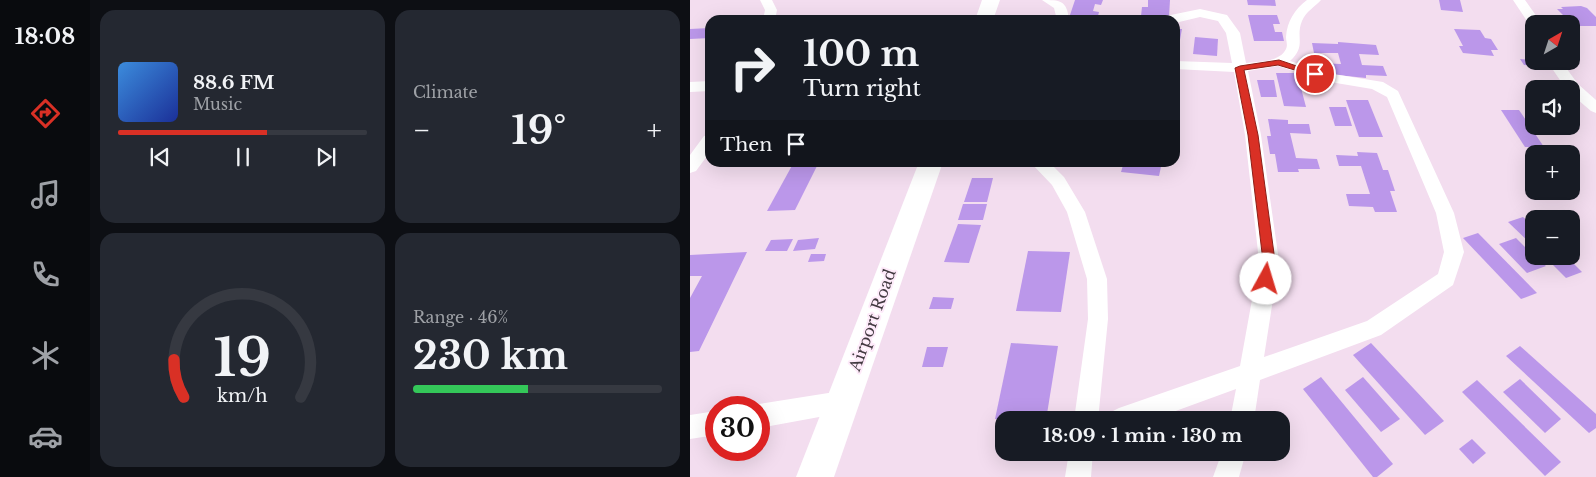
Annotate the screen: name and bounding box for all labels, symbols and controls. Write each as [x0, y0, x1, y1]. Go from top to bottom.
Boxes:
north arrow [1525, 15, 1580, 70]
map controls [1525, 15, 1580, 265]
text: 18:08 [15, 23, 75, 50]
text: 100 m [803, 32, 919, 75]
icon: right [720, 35, 785, 100]
pin [1294, 53, 1336, 95]
icon: arrive [1301, 60, 1329, 88]
text: 88.6 FM [193, 71, 275, 94]
text: Turn right [803, 75, 921, 102]
button: sound [1525, 80, 1580, 135]
text: Climate [413, 82, 478, 102]
text: Music [193, 94, 242, 114]
icon: directions [28, 96, 63, 131]
text: 19° [511, 107, 566, 154]
text: − [413, 113, 431, 148]
text: + [647, 113, 662, 148]
icon: arrive [782, 130, 810, 158]
text: Then [720, 133, 772, 156]
icon: previous [146, 143, 174, 171]
icon: pause [229, 143, 257, 171]
icon: next [312, 143, 340, 171]
button: + [1525, 145, 1580, 200]
icon: music [28, 177, 63, 212]
button: − [1525, 210, 1580, 265]
position arrow [1239, 252, 1291, 304]
icon: phone [28, 257, 63, 292]
street label: Airport Road [844, 266, 900, 375]
text: Range · 46% [413, 307, 508, 327]
text: 19 [214, 326, 271, 390]
text: 230 km [413, 332, 568, 379]
icon: climate [28, 338, 63, 373]
text: km/h [217, 385, 268, 407]
speed limit sign: 30 [705, 396, 770, 461]
icon: car [28, 419, 63, 454]
text: 18:09 · 1 min · 130 m [1043, 424, 1242, 447]

